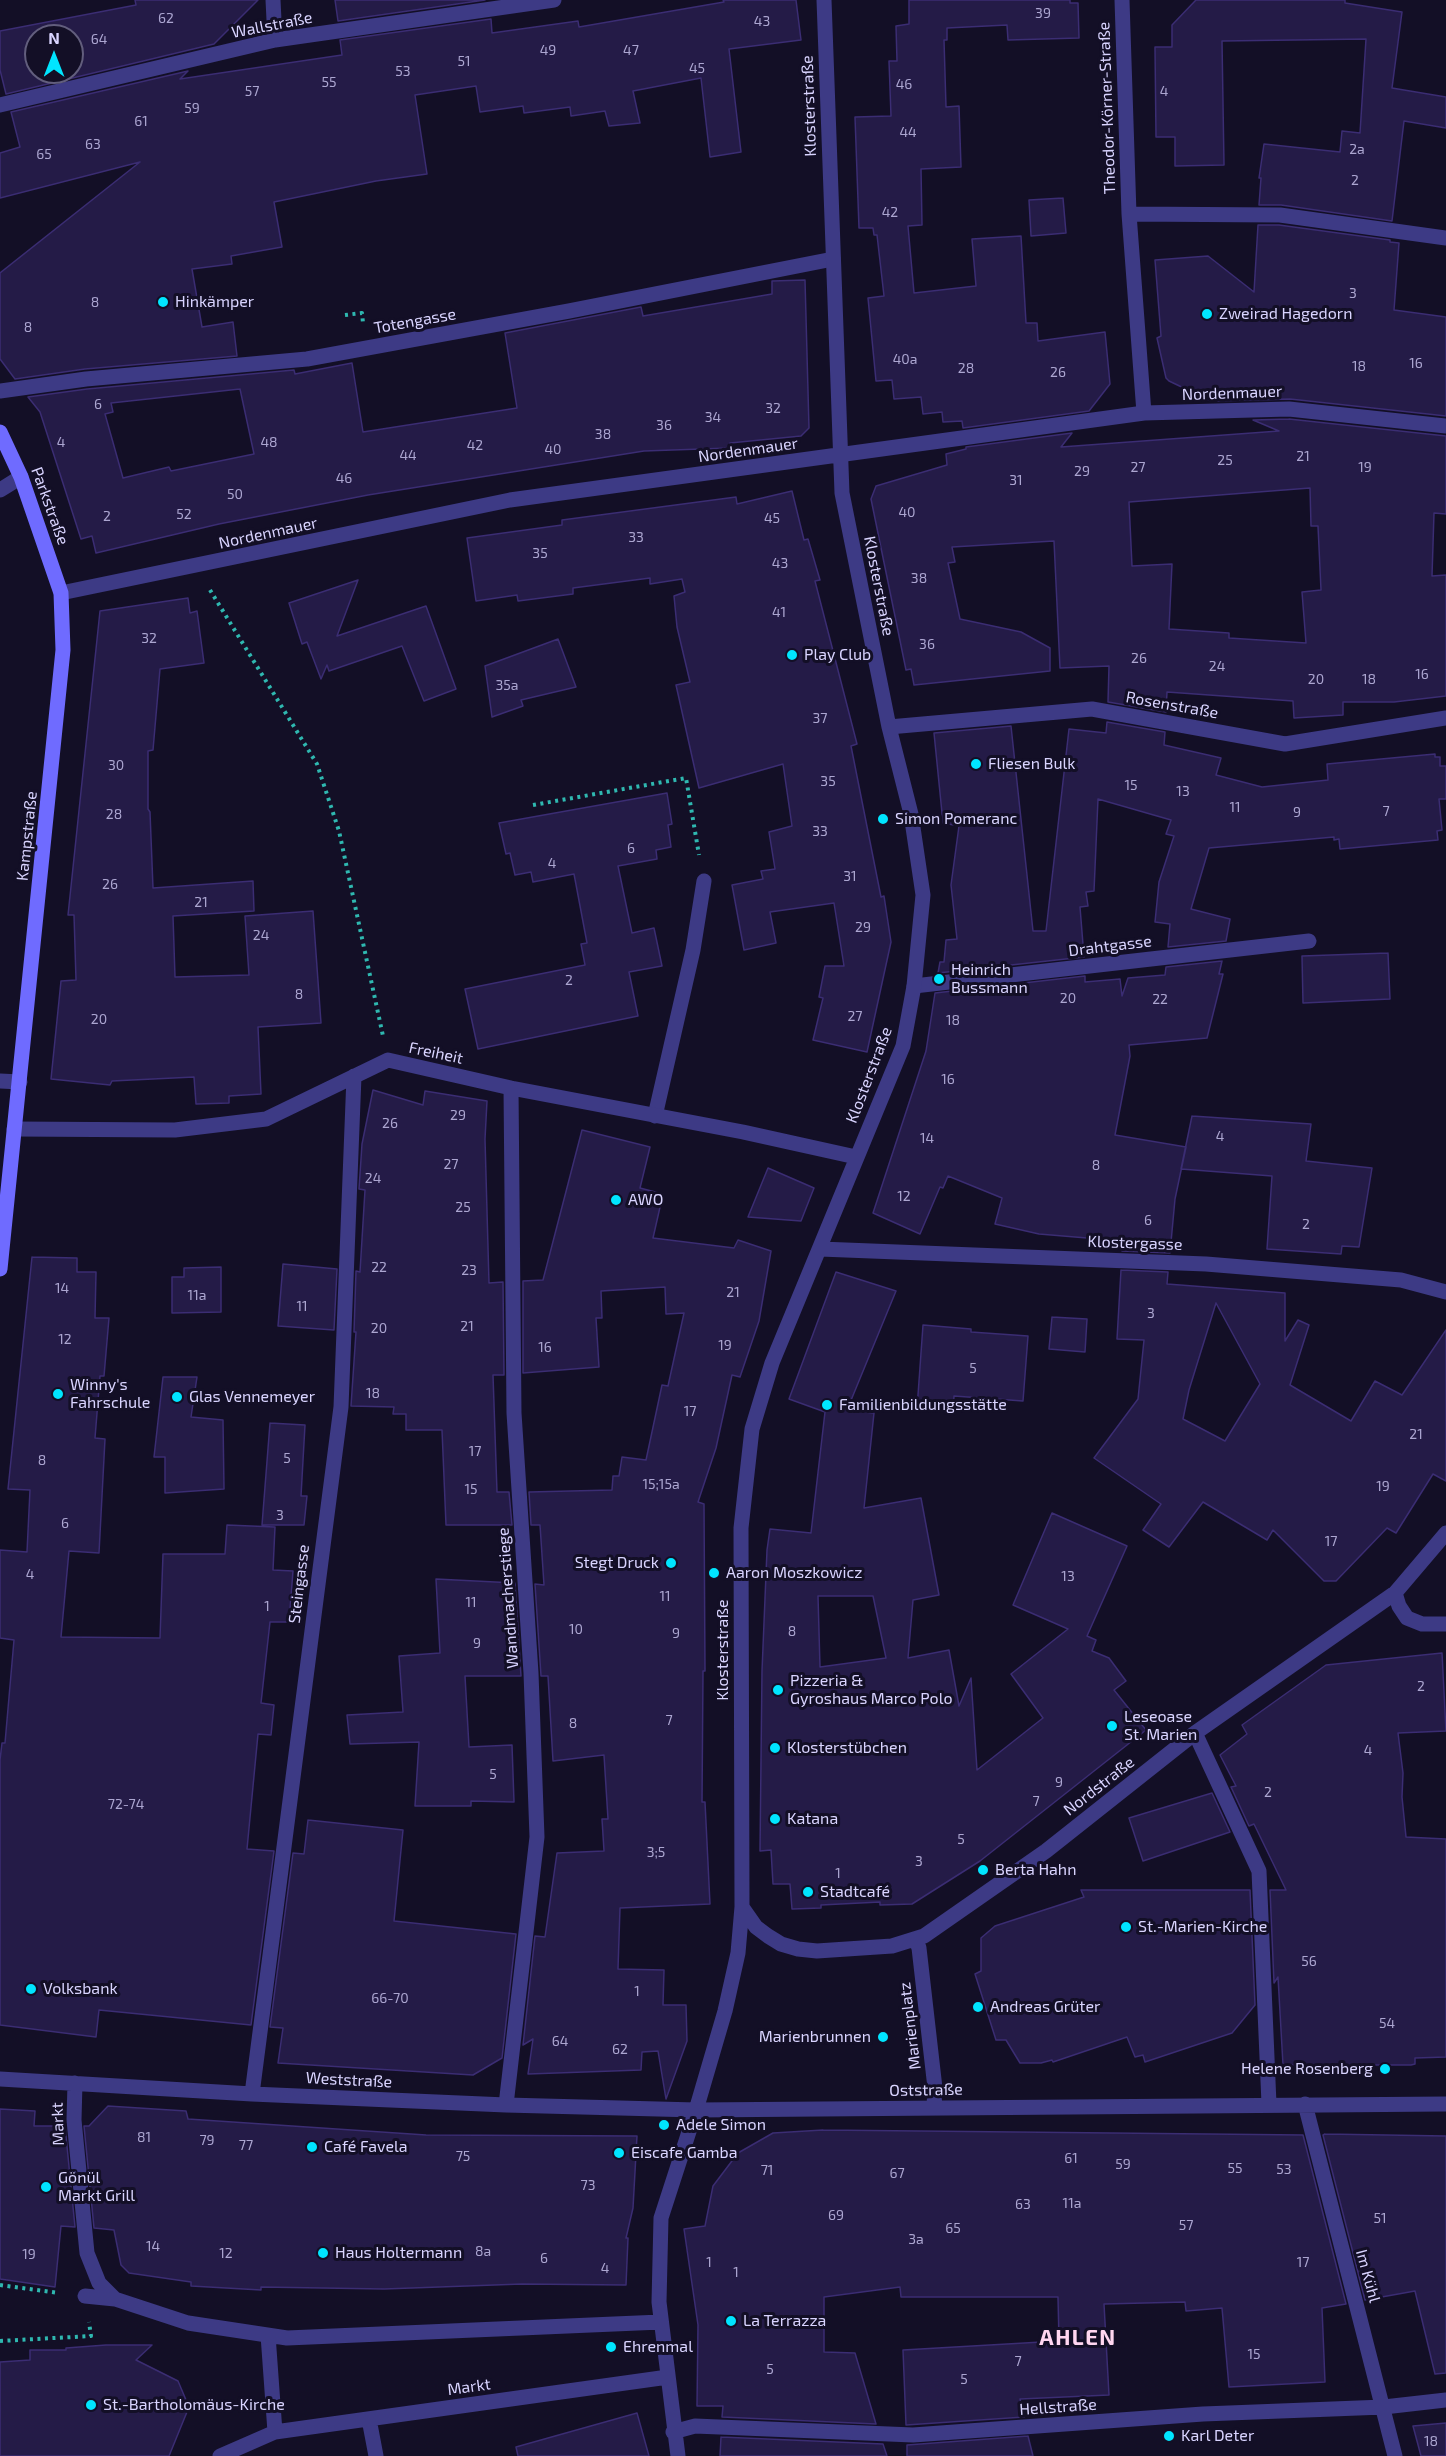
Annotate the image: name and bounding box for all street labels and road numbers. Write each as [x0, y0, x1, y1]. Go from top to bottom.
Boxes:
street label: Wallstraße [230, 8, 314, 42]
street label: Theodor-Körner-Straße [1094, 22, 1120, 194]
street label: Klosterstraße [798, 55, 820, 157]
street label: Totengasse [372, 304, 458, 338]
street label: Nordenmauer [1181, 382, 1283, 404]
street label: Nordenmauer [697, 433, 799, 467]
street label: Parkstraße [27, 464, 73, 548]
street label: Nordenmauer [217, 513, 319, 553]
street label: Klosterstraße [860, 534, 898, 638]
street label: Rosenstraße [1124, 687, 1220, 723]
street label: Kampstraße [13, 790, 41, 882]
street label: Drahtgasse [1067, 931, 1153, 961]
street label: Klosterstraße [842, 1024, 896, 1126]
street label: Freiheit [407, 1038, 465, 1068]
street label: Klostergasse [1087, 1232, 1183, 1254]
street label: Wandmacherstiege [493, 1527, 523, 1669]
street label: Steingasse [285, 1543, 313, 1625]
street label: Klosterstraße [713, 1599, 733, 1701]
street label: Nordstraße [1060, 1752, 1138, 1820]
street label: Marienplatz [895, 1981, 925, 2071]
street label: Weststraße [305, 2068, 393, 2092]
street label: Oststraße [889, 2080, 963, 2100]
street label: Markt [48, 2102, 68, 2146]
street label: Im Kühl [1352, 2247, 1384, 2305]
street label: Markt [446, 2374, 492, 2400]
street label: Hellstraße [1019, 2395, 1097, 2419]

